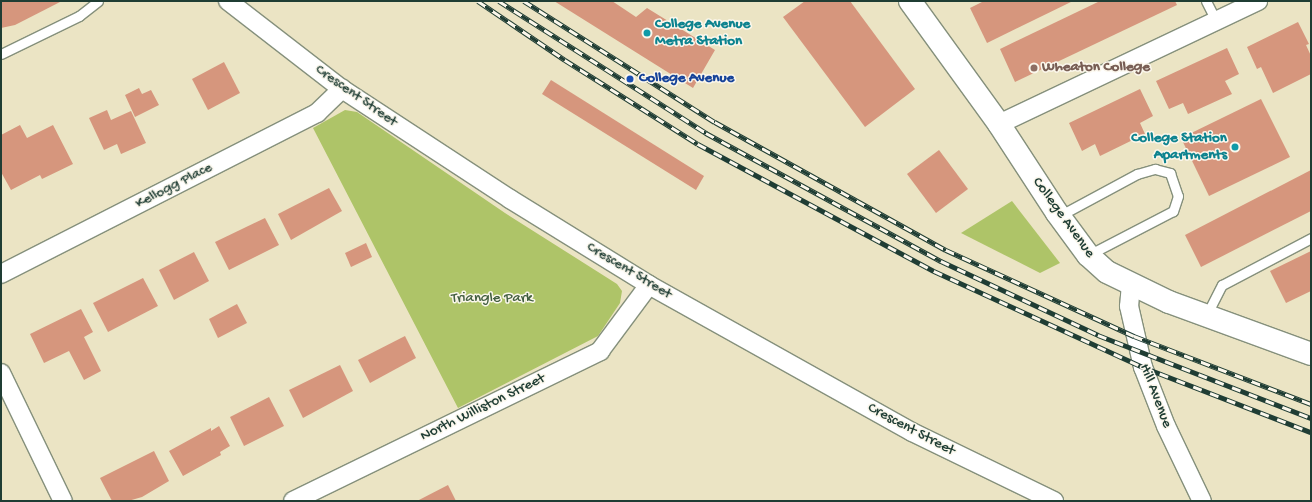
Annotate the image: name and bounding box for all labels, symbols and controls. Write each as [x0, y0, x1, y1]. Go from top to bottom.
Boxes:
place label: College Avenue Metra Station [655, 15, 750, 50]
marker: College Avenue Metra Station [642, 28, 652, 38]
place label: Wheaton College [1042, 59, 1150, 77]
street label: Crescent Street [311, 61, 401, 131]
marker: Wheaton College [1029, 63, 1039, 73]
place label: College Avenue [639, 70, 734, 88]
marker: College Avenue [624, 73, 636, 85]
place label: College Station Apartments [1131, 129, 1227, 164]
marker: College Station Apartments [1230, 142, 1240, 152]
street label: Kellogg Place [133, 159, 215, 213]
street label: College Avenue [1028, 174, 1098, 262]
street label: Crescent Street [583, 238, 675, 304]
park label: Triangle Park [451, 290, 533, 308]
street label: Hill Avenue [1135, 361, 1175, 431]
street label: North Williston Street [418, 370, 548, 446]
street label: Crescent Street [864, 399, 958, 461]

